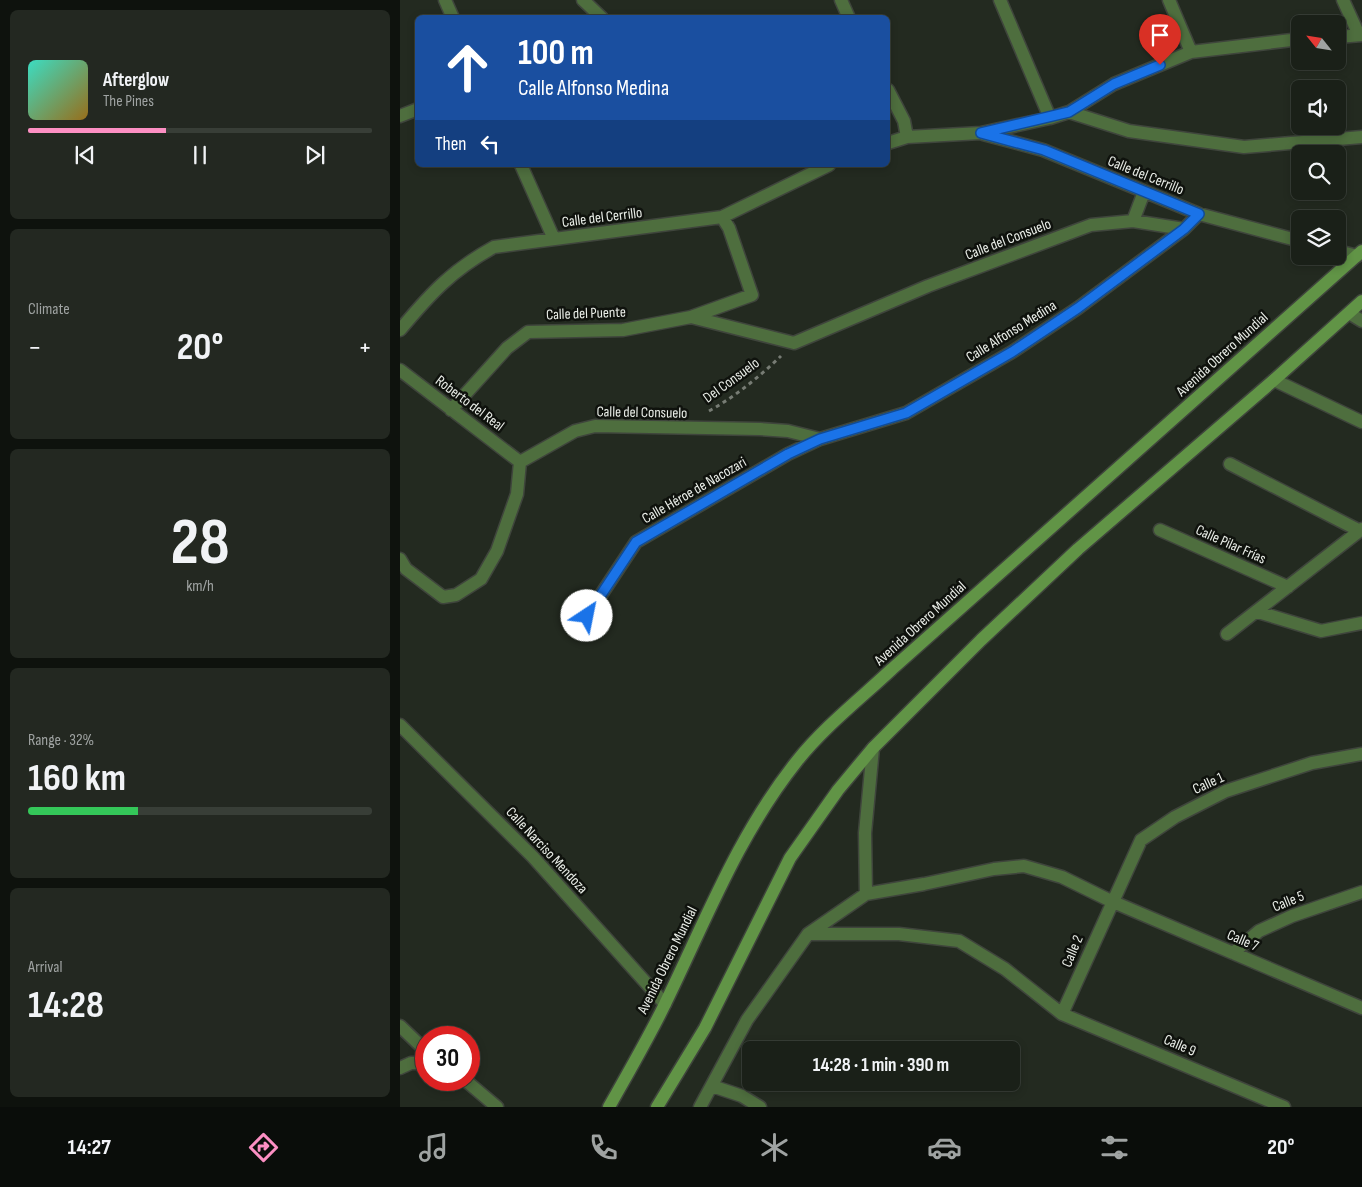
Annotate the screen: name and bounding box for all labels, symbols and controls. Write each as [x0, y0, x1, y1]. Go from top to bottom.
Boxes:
pin [1139, 14, 1181, 65]
north arrow [1291, 15, 1346, 70]
map controls [1291, 15, 1346, 265]
icon: arrive [1146, 21, 1174, 49]
text: 100 m [518, 32, 594, 75]
icon: ahead [435, 35, 500, 100]
text: Afterglow [103, 69, 169, 92]
text: Calle Alfonso Medina [518, 75, 669, 102]
button: sound [1291, 80, 1346, 135]
text: The Pines [103, 92, 154, 111]
icon: left [476, 130, 504, 158]
text: Then [435, 133, 466, 156]
icon: previous [71, 141, 99, 169]
icon: pause [186, 141, 214, 169]
icon: next [301, 141, 329, 169]
button: search [1291, 145, 1346, 200]
street label: Calle del Cerrillo [1105, 152, 1187, 199]
street label: Calle del Cerrillo [561, 203, 643, 232]
button: layers [1291, 210, 1346, 265]
street label: Calle del Consuelo [962, 214, 1054, 265]
street label: Calle Alfonso Medina [963, 296, 1060, 367]
text: Climate [28, 300, 70, 319]
street label: Calle del Puente [546, 303, 626, 324]
street label: Avenida Obrero Mundial [1172, 308, 1272, 401]
text: 20° [177, 325, 223, 370]
text: − [28, 331, 42, 364]
text: + [358, 331, 372, 364]
street label: Del Consuelo [699, 354, 763, 407]
street label: Roberto del Real [431, 371, 508, 436]
street label: Calle del Consuelo [596, 402, 688, 423]
street label: Calle Héroe de Nacozari [639, 453, 750, 528]
text: 28 [170, 505, 230, 583]
street label: Calle Pilar Frías [1193, 521, 1269, 568]
text: km/h [186, 577, 214, 596]
street label: Avenida Obrero Mundial [870, 577, 970, 670]
position arrow [560, 589, 612, 641]
text: Range · 32% [28, 731, 94, 750]
text: 160 km [28, 756, 126, 801]
street label: Calle 1 [1190, 768, 1227, 799]
street label: Calle Narciso Mendoza [502, 803, 592, 898]
street label: Calle 5 [1269, 887, 1307, 916]
street label: Avenida Obrero Mundial [633, 903, 702, 1018]
street label: Calle 7 [1224, 925, 1262, 956]
street label: Calle 2 [1057, 932, 1088, 970]
text: Arrival [28, 958, 62, 977]
text: 14:28 [28, 983, 104, 1028]
speed limit sign: 30 [415, 1026, 480, 1091]
street label: Calle 9 [1161, 1030, 1199, 1061]
text: 14:28 · 1 min · 390 m [813, 1054, 949, 1077]
icon: directions [246, 1130, 281, 1165]
icon: music [416, 1130, 451, 1165]
icon: phone [586, 1130, 621, 1165]
icon: climate [757, 1130, 792, 1165]
icon: car [927, 1130, 962, 1165]
icon: filters [1097, 1130, 1132, 1165]
text: 14:27 [68, 1134, 111, 1161]
text: 20° [1267, 1134, 1294, 1161]

